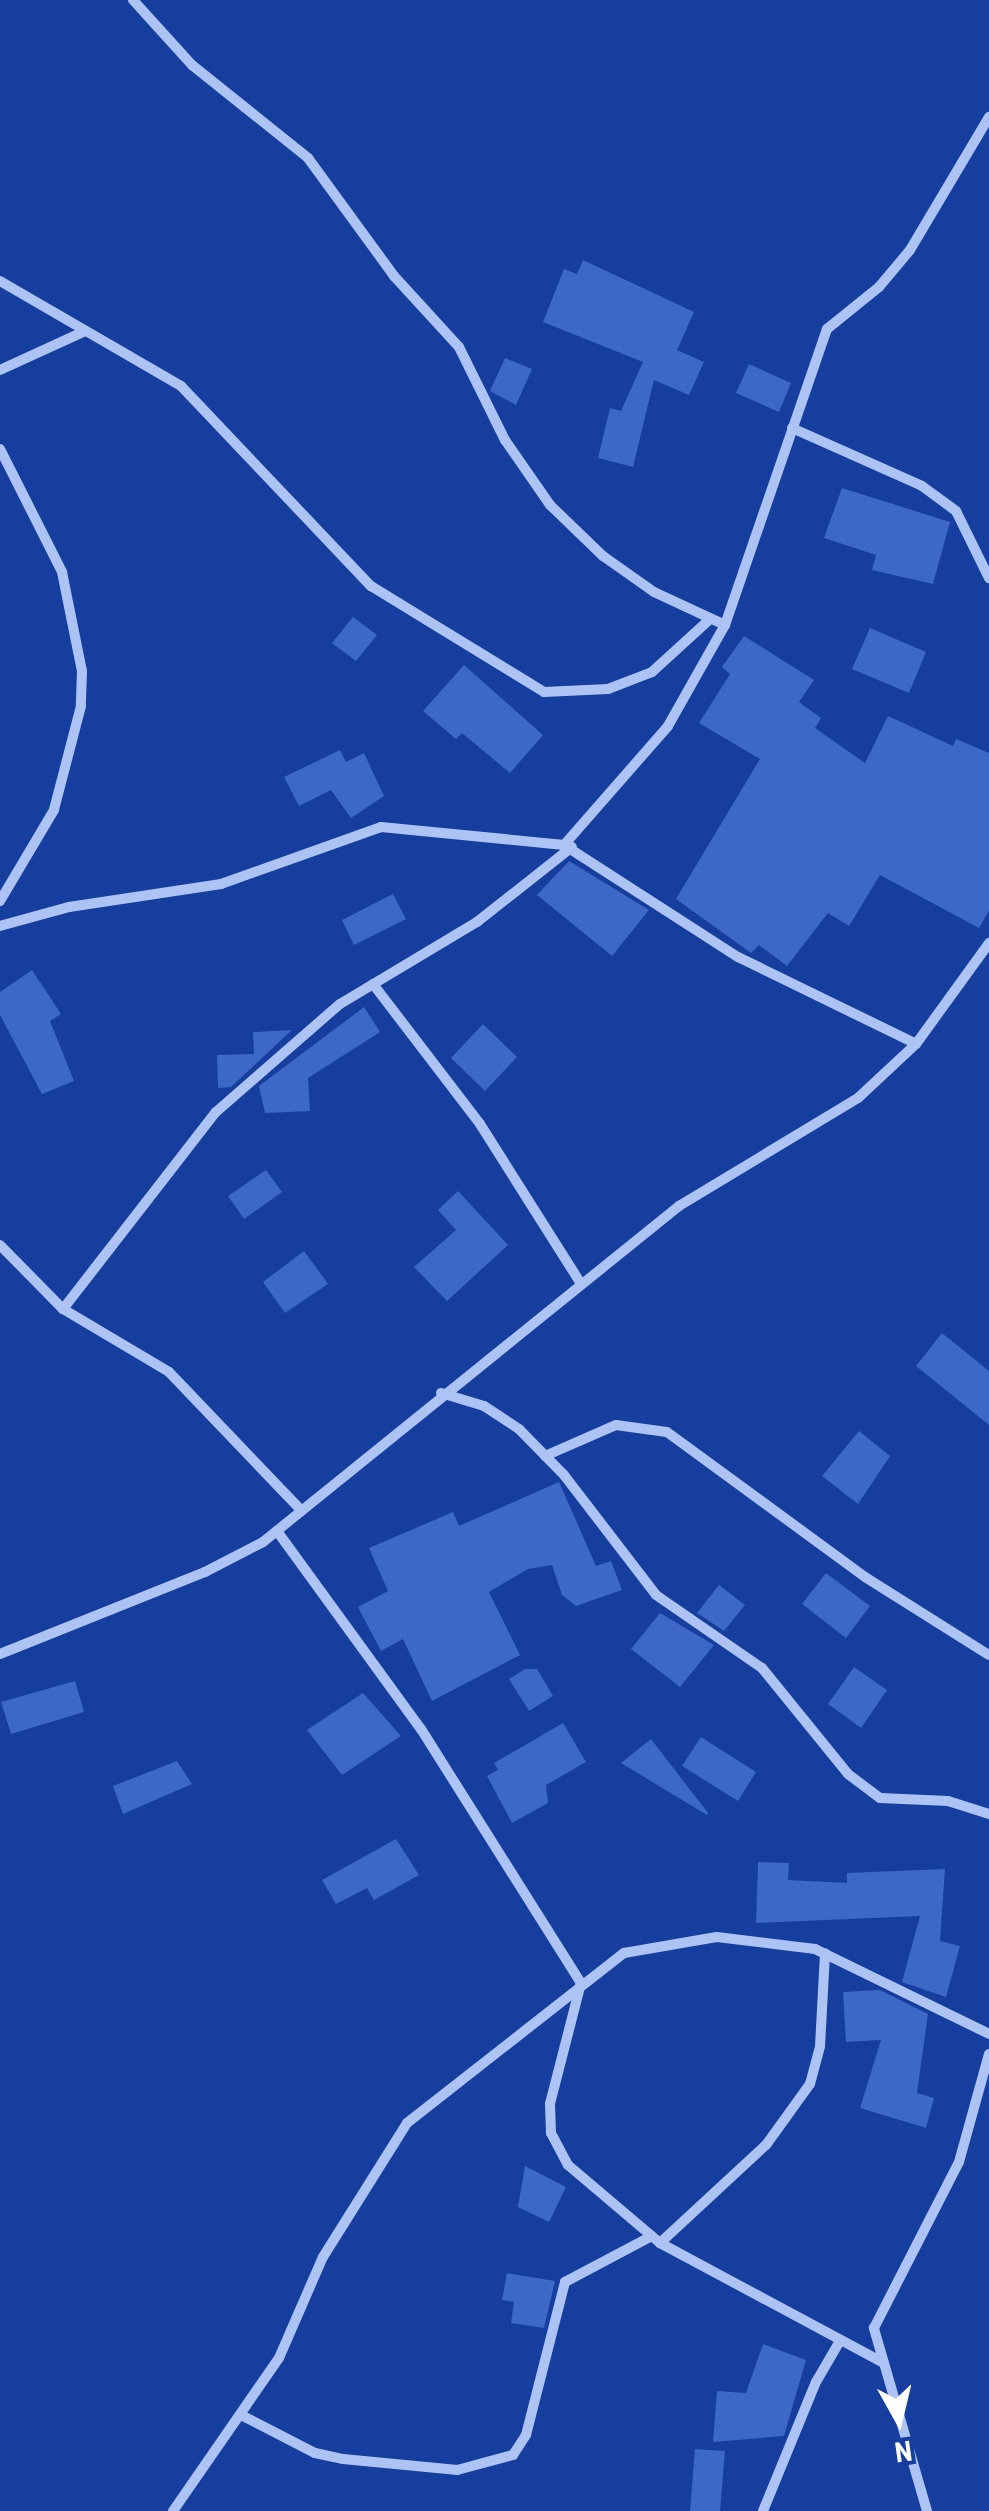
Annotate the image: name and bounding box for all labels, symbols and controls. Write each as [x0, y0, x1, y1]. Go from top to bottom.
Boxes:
north arrow [849, 2371, 949, 2471]
text: N [892, 2434, 914, 2469]

